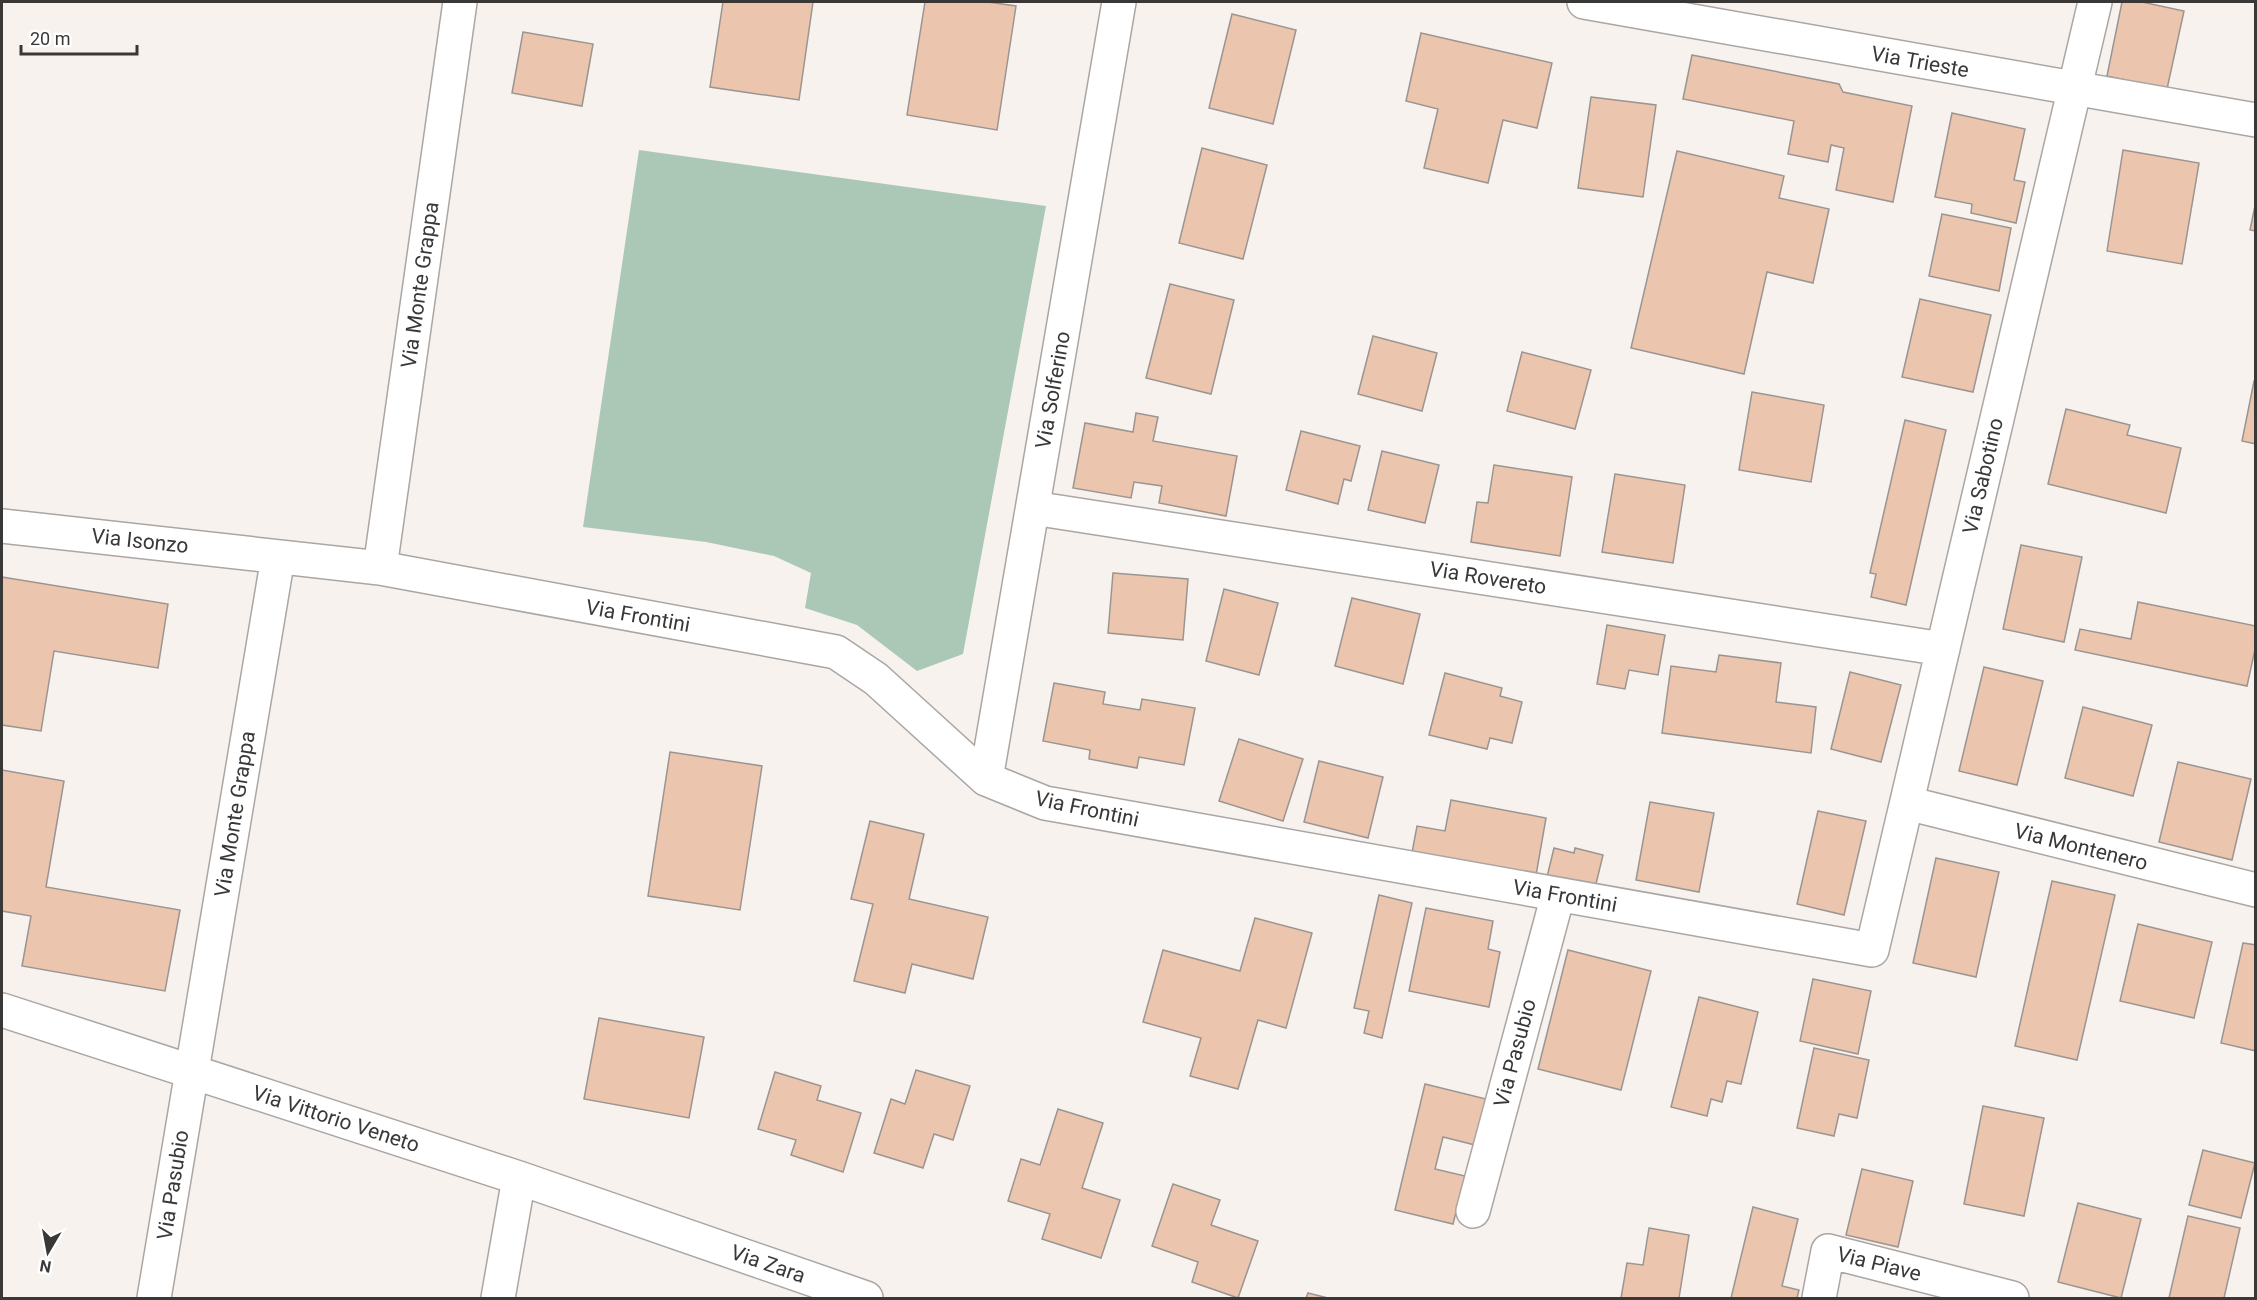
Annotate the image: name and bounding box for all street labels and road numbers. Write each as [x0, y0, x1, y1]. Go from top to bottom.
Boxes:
street label: Via Trieste [1869, 42, 1971, 82]
street label: Via Monte Grappa [396, 200, 444, 370]
street label: Via Solferino [1031, 329, 1075, 451]
street label: Via Sabotino [1958, 416, 2008, 536]
street label: Via Isonzo [90, 524, 190, 558]
street label: Via Rovereto [1428, 557, 1548, 599]
street label: Via Frontini [584, 595, 692, 637]
street label: Via Monte Grappa [210, 729, 260, 899]
street label: Via Frontini [1033, 786, 1141, 832]
street label: Via Montenero [2012, 819, 2150, 875]
street label: Via Frontini [1511, 875, 1619, 917]
street label: Via Pasubio [1489, 996, 1541, 1110]
street label: Via Vittorio Veneto [250, 1081, 422, 1157]
street label: Via Pasubio [152, 1128, 194, 1242]
street label: Via Zara [728, 1240, 808, 1288]
street label: Via Piave [1834, 1242, 1924, 1286]

